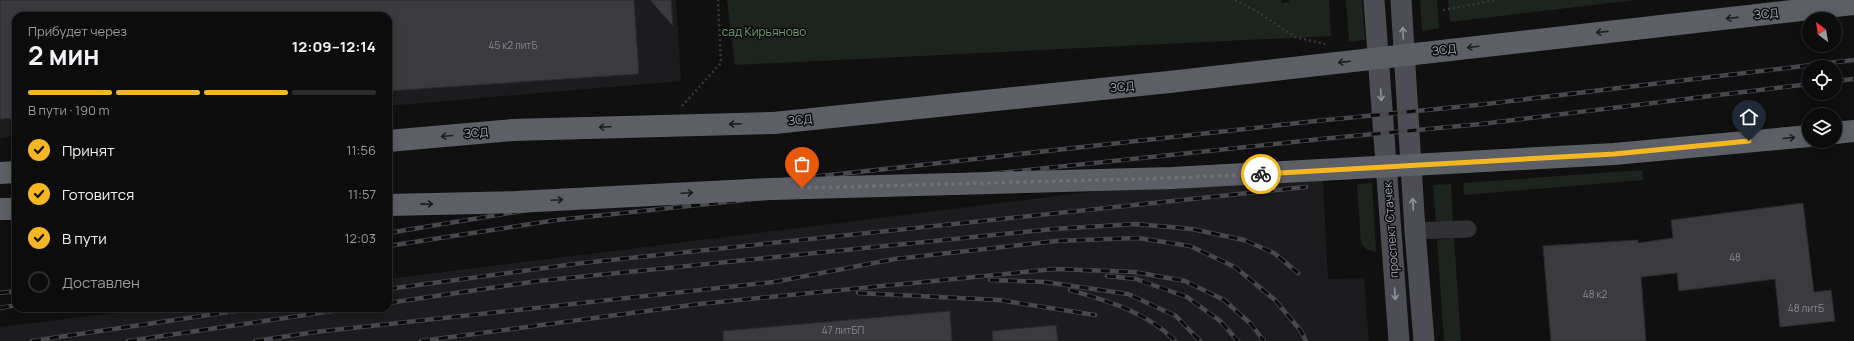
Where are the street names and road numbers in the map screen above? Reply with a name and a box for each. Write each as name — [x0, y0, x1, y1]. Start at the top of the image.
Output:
street label: ЗСД — [1753, 4, 1779, 23]
street label: ЗСД — [1431, 40, 1457, 59]
street label: ЗСД — [1109, 77, 1135, 96]
street label: ЗСД — [787, 110, 813, 129]
street label: ЗСД — [463, 123, 489, 142]
street label: проспект Стачек — [1379, 180, 1402, 279]

